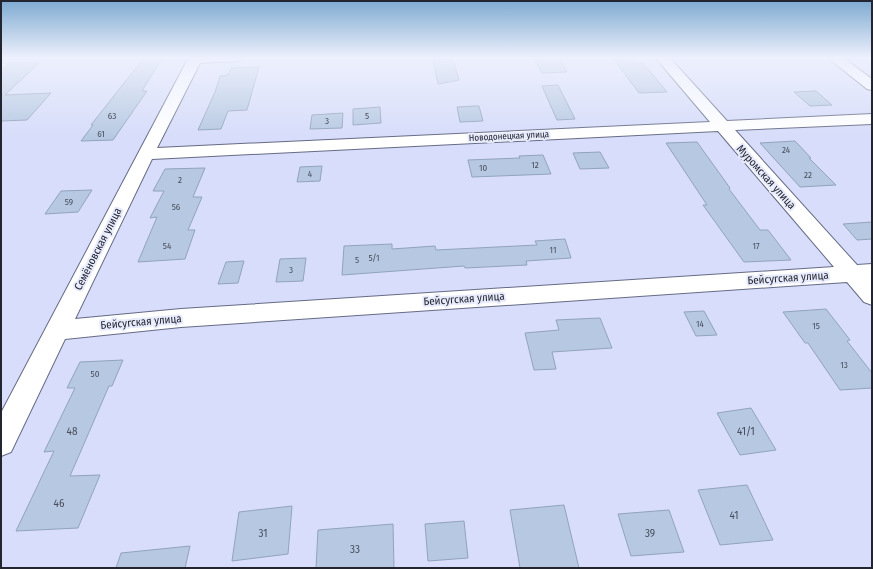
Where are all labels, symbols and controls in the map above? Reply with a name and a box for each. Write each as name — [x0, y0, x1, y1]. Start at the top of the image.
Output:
house number: 63 — [108, 111, 116, 121]
house number: 5 — [365, 111, 369, 121]
house number: 3 — [325, 116, 329, 126]
house number: 61 — [97, 129, 105, 139]
street label: Новодонецкая улица — [469, 129, 550, 143]
street label: Муромская улица — [734, 142, 798, 212]
house number: 24 — [782, 145, 791, 155]
house number: 12 — [531, 160, 539, 170]
house number: 10 — [479, 163, 487, 173]
house number: 4 — [308, 169, 313, 179]
house number: 22 — [804, 170, 812, 180]
house number: 2 — [178, 175, 182, 185]
house number: 59 — [65, 197, 73, 207]
house number: 56 — [172, 202, 181, 212]
street label: Семёновская улица — [72, 206, 124, 292]
house number: 54 — [163, 241, 172, 251]
house number: 17 — [752, 241, 760, 251]
house number: 11 — [550, 245, 556, 255]
house number: 5/1 — [368, 253, 380, 263]
house number: 5 — [355, 255, 359, 265]
house number: 3 — [289, 265, 293, 275]
street label: Бейсугская улица — [747, 269, 829, 287]
street label: Бейсугская улица — [423, 290, 505, 308]
street label: Бейсугская улица — [100, 312, 182, 332]
house number: 14 — [696, 319, 705, 329]
house number: 15 — [812, 321, 820, 331]
house number: 13 — [840, 360, 848, 370]
house number: 50 — [91, 369, 100, 379]
house number: 48 — [67, 425, 78, 438]
house number: 41/1 — [737, 425, 755, 438]
house number: 46 — [54, 497, 65, 510]
house number: 41 — [729, 509, 739, 522]
house number: 31 — [259, 527, 268, 540]
house number: 39 — [645, 527, 655, 540]
house number: 33 — [350, 543, 360, 556]

